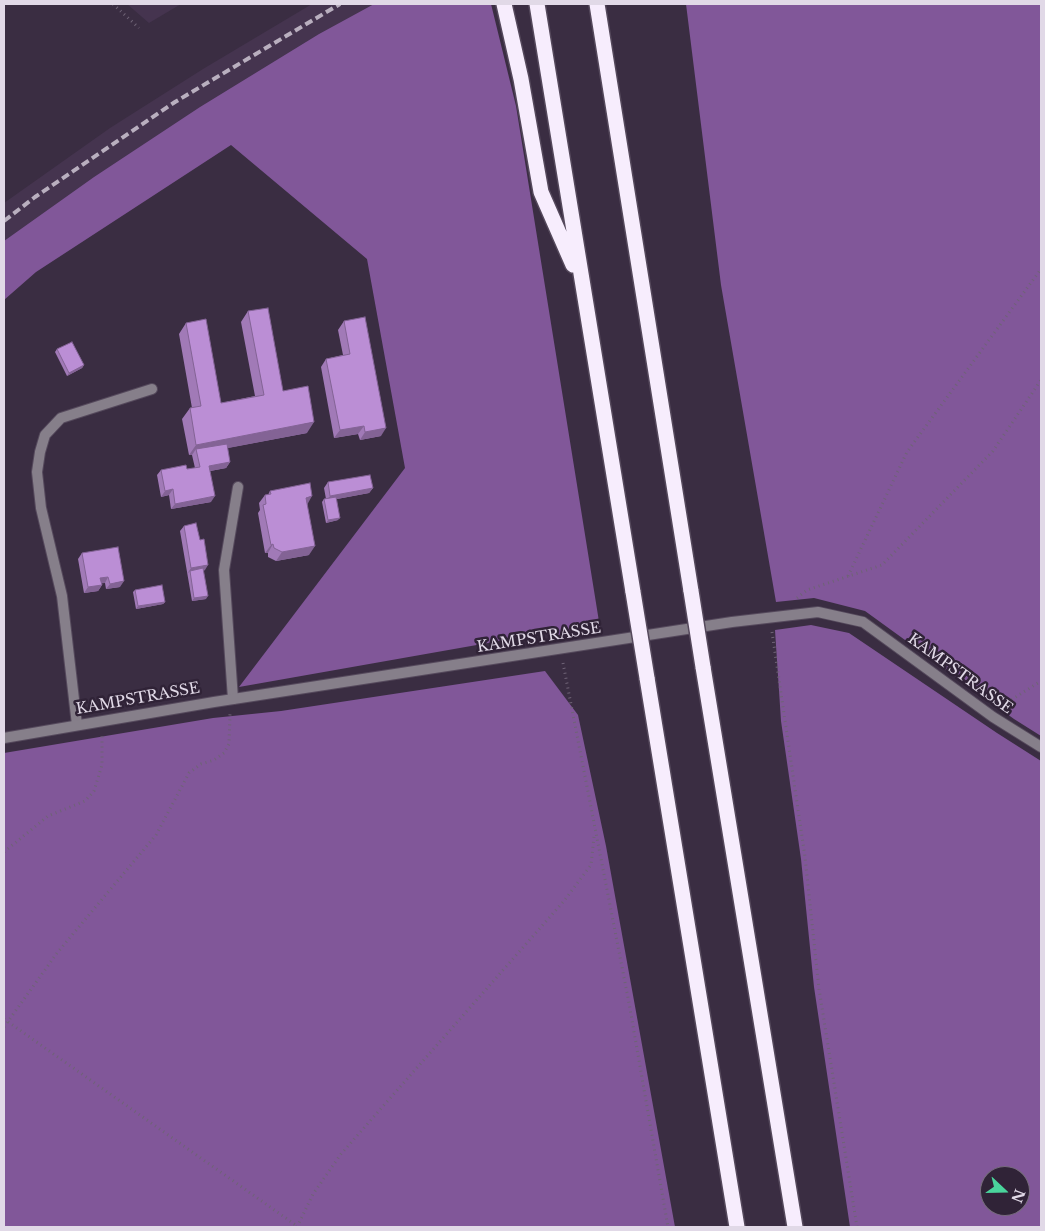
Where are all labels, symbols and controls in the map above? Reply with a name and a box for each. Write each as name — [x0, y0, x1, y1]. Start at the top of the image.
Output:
street label: KAMPSTRASSE — [476, 619, 602, 657]
street label: KAMPSTRASSE — [904, 630, 1016, 718]
street label: KAMPSTRASSE — [75, 679, 201, 719]
north arrow — [980, 1166, 1030, 1216]
text: N — [1007, 1187, 1029, 1205]

